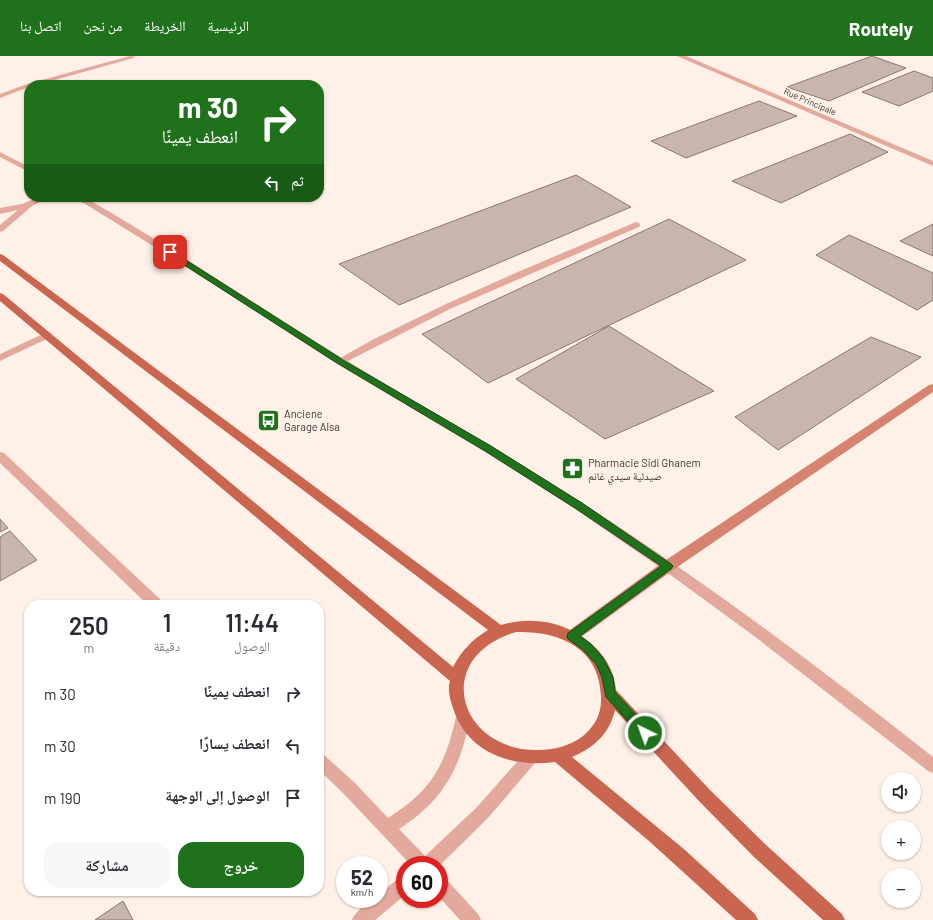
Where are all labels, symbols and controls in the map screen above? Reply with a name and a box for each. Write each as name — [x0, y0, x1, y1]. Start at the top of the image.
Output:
text: اتصل بنا — [20, 17, 62, 34]
text: من نحن — [84, 17, 122, 34]
text: الخريطة — [144, 17, 186, 34]
text: الرئيسية — [208, 17, 249, 34]
text: Routely — [849, 17, 913, 40]
street label: Rue Principale — [782, 86, 838, 118]
text: 30 m — [178, 90, 238, 124]
icon: right — [252, 96, 304, 148]
text: انعطف يمينًا — [162, 125, 238, 147]
text: ثم — [291, 171, 304, 189]
icon: left — [261, 172, 283, 194]
pin — [153, 235, 187, 269]
icon: arrive — [159, 241, 181, 263]
bus stop icon: Anciene Garage Alsa — [256, 407, 282, 433]
place label: Anciene Garage Alsa — [284, 407, 340, 433]
pharmacy icon: Pharmacie Sidi Ghanem صيدلية سيدي غانم — [559, 456, 585, 482]
place label: Pharmacie Sidi Ghanem صيدلية سيدي غانم — [588, 456, 701, 485]
text: 1 — [163, 608, 171, 637]
text: 11:44 — [225, 608, 279, 637]
text: 250 — [69, 611, 109, 640]
text: دقيقة — [154, 638, 180, 654]
text: الوصول — [234, 638, 270, 654]
text: m — [84, 640, 94, 656]
text: انعطف يمينًا — [203, 682, 270, 700]
icon: right — [282, 683, 304, 705]
text: 30 m — [44, 685, 76, 703]
position arrow — [624, 712, 666, 754]
text: انعطف يسارًا — [199, 734, 270, 752]
icon: left — [282, 735, 304, 757]
text: 30 m — [44, 737, 76, 755]
map controls — [881, 772, 921, 908]
button: sound — [881, 772, 921, 812]
text: الوصول إلى الوجهة — [165, 786, 270, 804]
icon: arrive — [282, 787, 304, 809]
text: 190 m — [44, 789, 81, 807]
button: + — [881, 820, 921, 860]
button: مشاركة — [44, 842, 170, 888]
button: خروج — [178, 842, 304, 888]
speed limit sign: 60 — [396, 856, 448, 908]
text: 52 — [351, 865, 373, 889]
button: − — [881, 868, 921, 908]
text: km/h — [351, 886, 373, 898]

